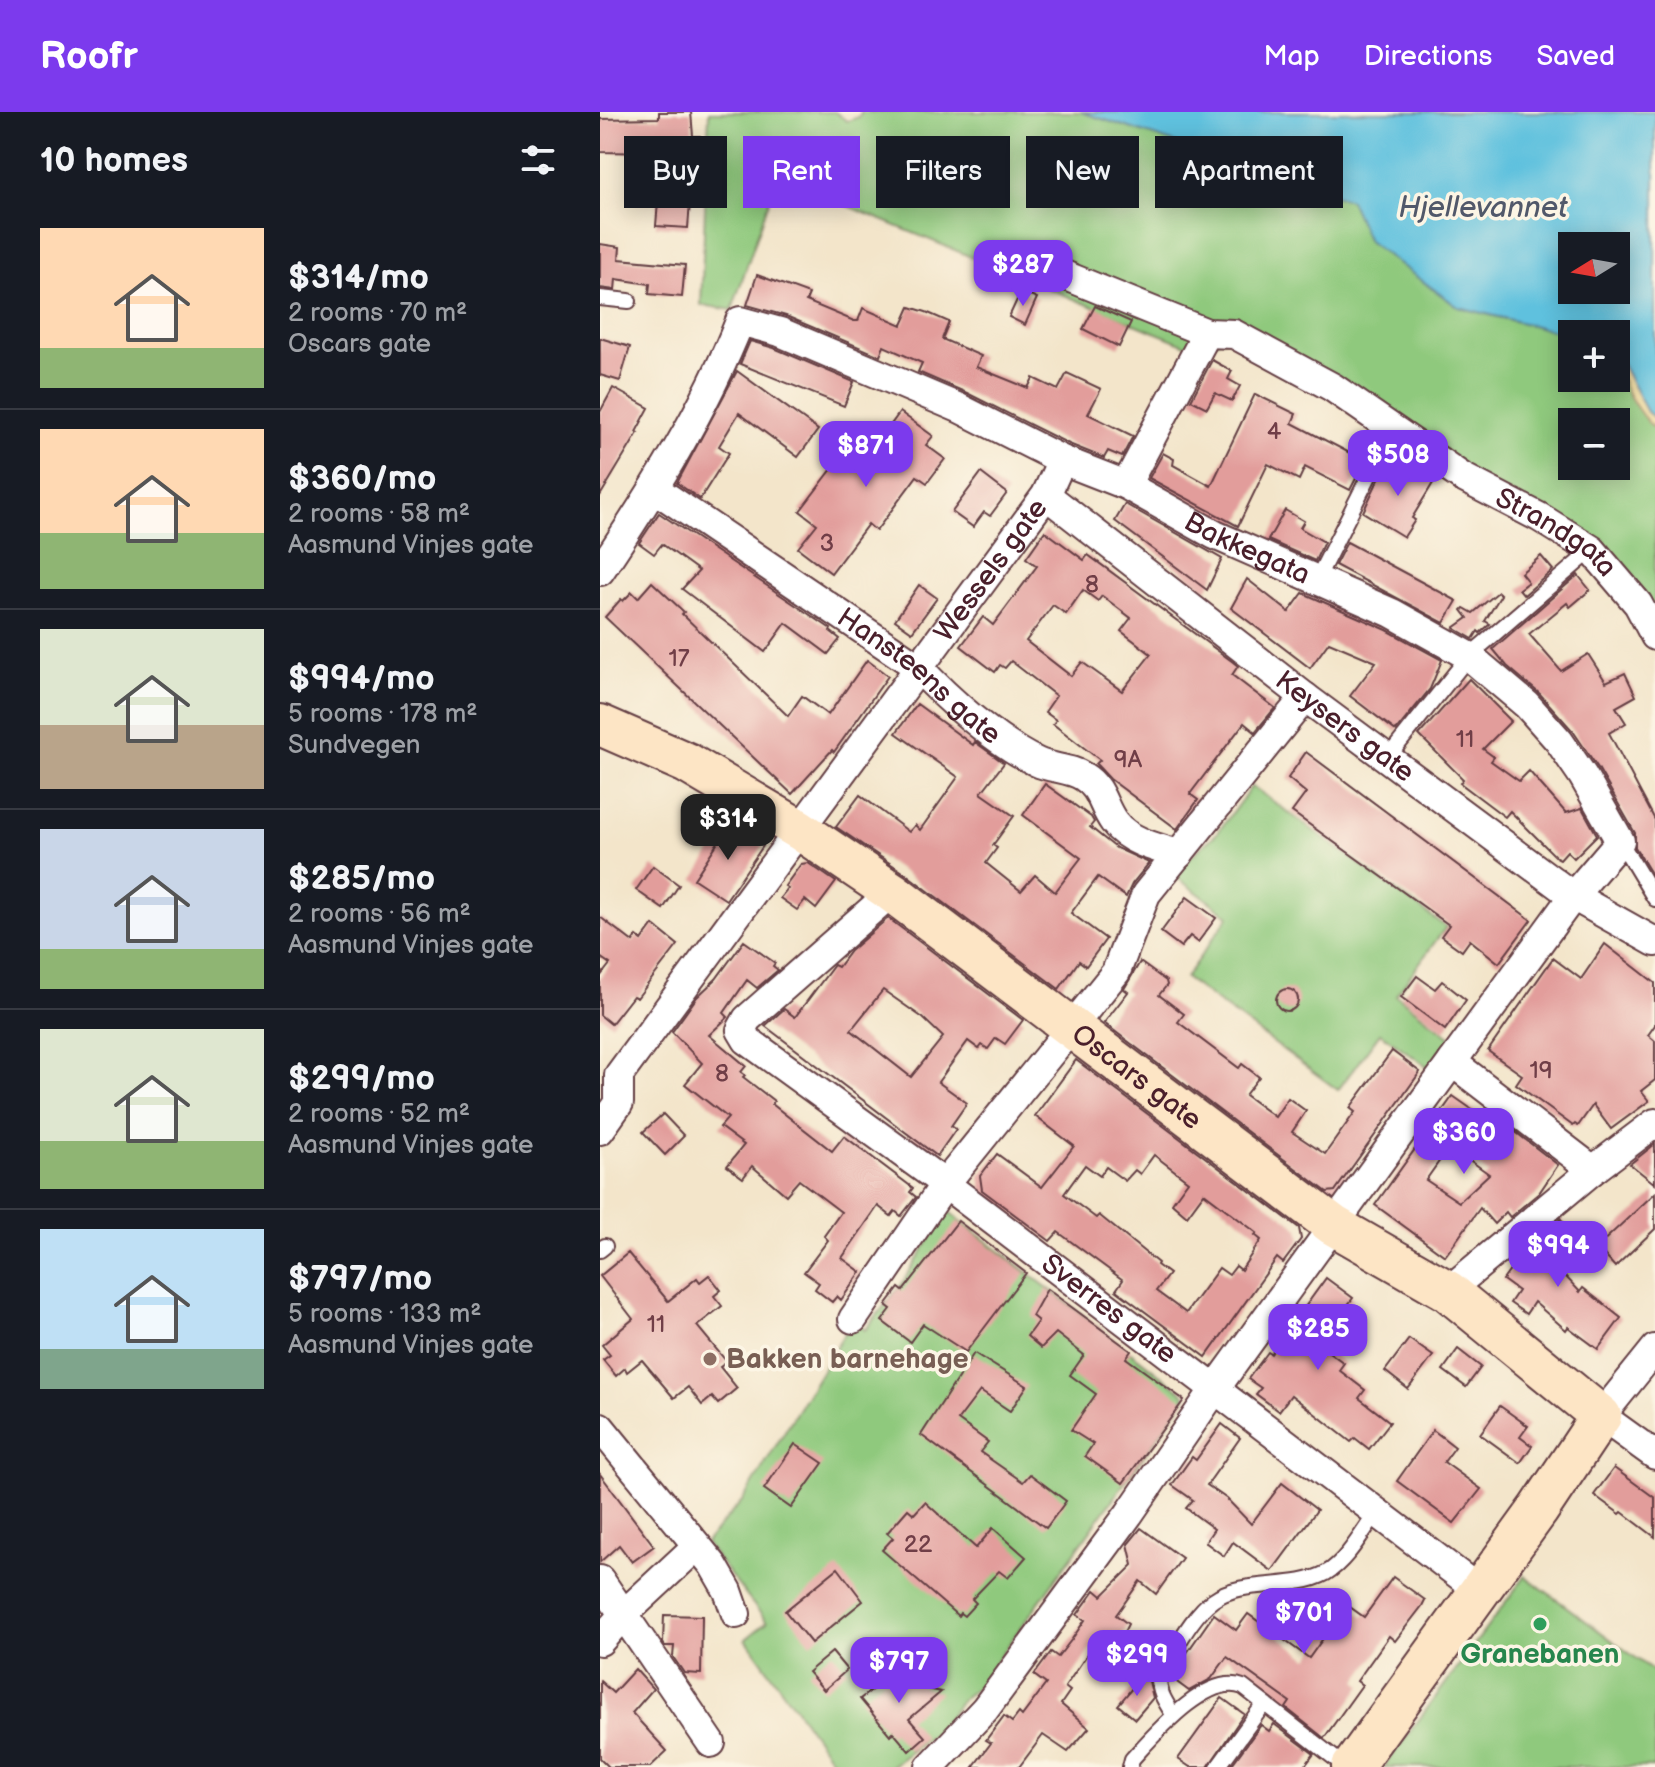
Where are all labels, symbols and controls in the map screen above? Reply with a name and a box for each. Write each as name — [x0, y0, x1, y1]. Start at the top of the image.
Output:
text: Roofr — [40, 34, 138, 79]
text: Map — [1263, 40, 1320, 73]
text: Directions — [1364, 40, 1492, 73]
text: Saved — [1536, 40, 1615, 73]
chip: Buy — [624, 136, 727, 208]
chip: Rent — [743, 136, 860, 208]
chip: Filters — [876, 136, 1010, 208]
chip: New — [1026, 136, 1139, 208]
chip: Apartment — [1155, 136, 1343, 208]
icon: filters — [516, 138, 560, 182]
text: 10 homes — [40, 140, 188, 181]
water label: Hjellevannet — [1399, 190, 1568, 226]
north arrow — [1558, 232, 1630, 304]
map controls — [1558, 232, 1630, 480]
pin: $287 — [976, 240, 1070, 308]
text: $287 — [992, 250, 1054, 281]
text: $314/mo — [288, 257, 429, 298]
icon: home — [104, 260, 200, 356]
text: 2 rooms · 70 m² — [288, 298, 467, 329]
button: + — [1558, 320, 1630, 392]
text: Oscars gate — [288, 329, 431, 360]
button: − — [1558, 408, 1630, 480]
house number: 4 — [1267, 417, 1282, 446]
pin: $871 — [819, 421, 913, 489]
pin: $508 — [1351, 430, 1445, 498]
text: $871 — [837, 431, 895, 462]
text: $508 — [1366, 440, 1430, 471]
text: $360/mo — [288, 458, 436, 499]
icon: home — [104, 461, 200, 557]
street label: Strandgata — [1490, 481, 1624, 583]
street label: Wessels gate — [927, 492, 1054, 648]
text: 2 rooms · 58 m² — [288, 499, 470, 530]
street label: Bakkegata — [1179, 505, 1315, 591]
house number: 3 — [820, 529, 834, 558]
text: Aasmund Vinjes gate — [288, 530, 533, 561]
house number: 8 — [1085, 570, 1099, 599]
street label: Hansteens gate — [831, 601, 1007, 751]
house number: 17 — [668, 644, 690, 673]
text: $994/mo — [288, 658, 435, 699]
icon: home — [104, 661, 200, 757]
street label: Keysers gate — [1269, 664, 1421, 789]
text: 5 rooms · 178 m² — [288, 699, 477, 730]
house number: 11 — [1456, 725, 1474, 754]
text: Sundvegen — [288, 730, 421, 761]
house number: 9A — [1114, 745, 1143, 774]
pin: $314 — [681, 794, 775, 862]
text: $314 — [699, 804, 757, 835]
text: $285/mo — [288, 858, 435, 899]
icon: home — [104, 861, 200, 957]
text: 2 rooms · 56 m² — [288, 899, 471, 930]
text: Aasmund Vinjes gate — [288, 930, 533, 961]
street label: Oscars gate — [1065, 1017, 1208, 1136]
house number: 19 — [1529, 1056, 1553, 1085]
text: $299/mo — [288, 1058, 435, 1099]
house number: 8 — [715, 1059, 729, 1088]
icon: home — [104, 1061, 200, 1157]
text: 2 rooms · 52 m² — [288, 1099, 470, 1130]
pin: $360 — [1417, 1108, 1511, 1176]
text: $360 — [1432, 1118, 1496, 1149]
text: Aasmund Vinjes gate — [288, 1130, 533, 1161]
pin: $994 — [1511, 1221, 1605, 1289]
text: $994 — [1527, 1231, 1589, 1262]
street label: Sverres gate — [1035, 1247, 1183, 1371]
text: $797/mo — [288, 1258, 432, 1299]
icon: home — [104, 1261, 200, 1357]
text: 5 rooms · 133 m² — [288, 1299, 481, 1330]
pin: $285 — [1271, 1304, 1365, 1372]
house number: 11 — [647, 1310, 665, 1339]
text: $285 — [1286, 1314, 1350, 1345]
text: Aasmund Vinjes gate — [288, 1330, 533, 1361]
place label: Bakken barnehage — [726, 1343, 969, 1376]
marker: Bakken barnehage — [701, 1350, 719, 1368]
house number: 22 — [904, 1530, 932, 1559]
pin: $701 — [1257, 1588, 1351, 1656]
text: $701 — [1275, 1598, 1333, 1629]
marker: Granebanen — [1531, 1615, 1549, 1633]
pin: $299 — [1090, 1630, 1184, 1698]
pin: $797 — [852, 1637, 946, 1705]
place label: Granebanen — [1461, 1638, 1619, 1671]
text: $299 — [1105, 1640, 1169, 1671]
text: $797 — [868, 1647, 930, 1678]

